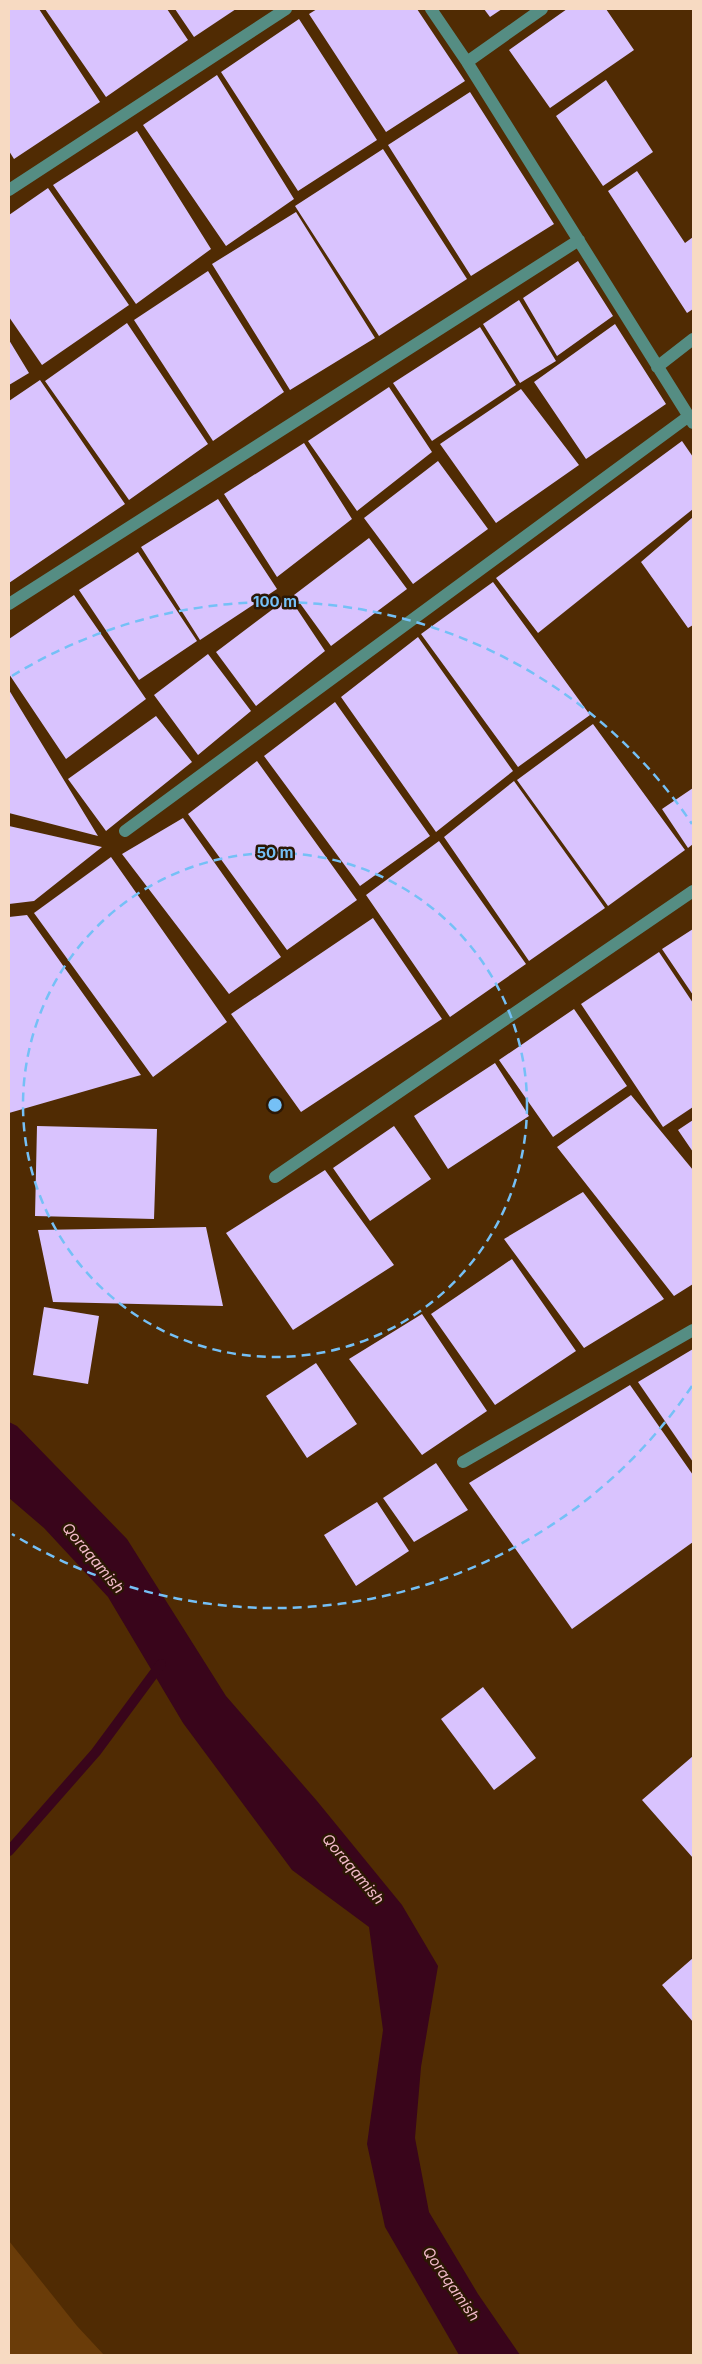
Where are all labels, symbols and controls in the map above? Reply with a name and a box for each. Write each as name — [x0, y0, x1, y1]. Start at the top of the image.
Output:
text: 100 m — [253, 592, 297, 611]
text: 50 m — [257, 843, 293, 862]
centre of rings — [266, 1096, 284, 1114]
water label: Qoraqamish — [58, 1518, 129, 1597]
water label: Qoraqamish — [318, 1829, 389, 1908]
water label: Qoraqamish — [419, 2243, 484, 2325]

